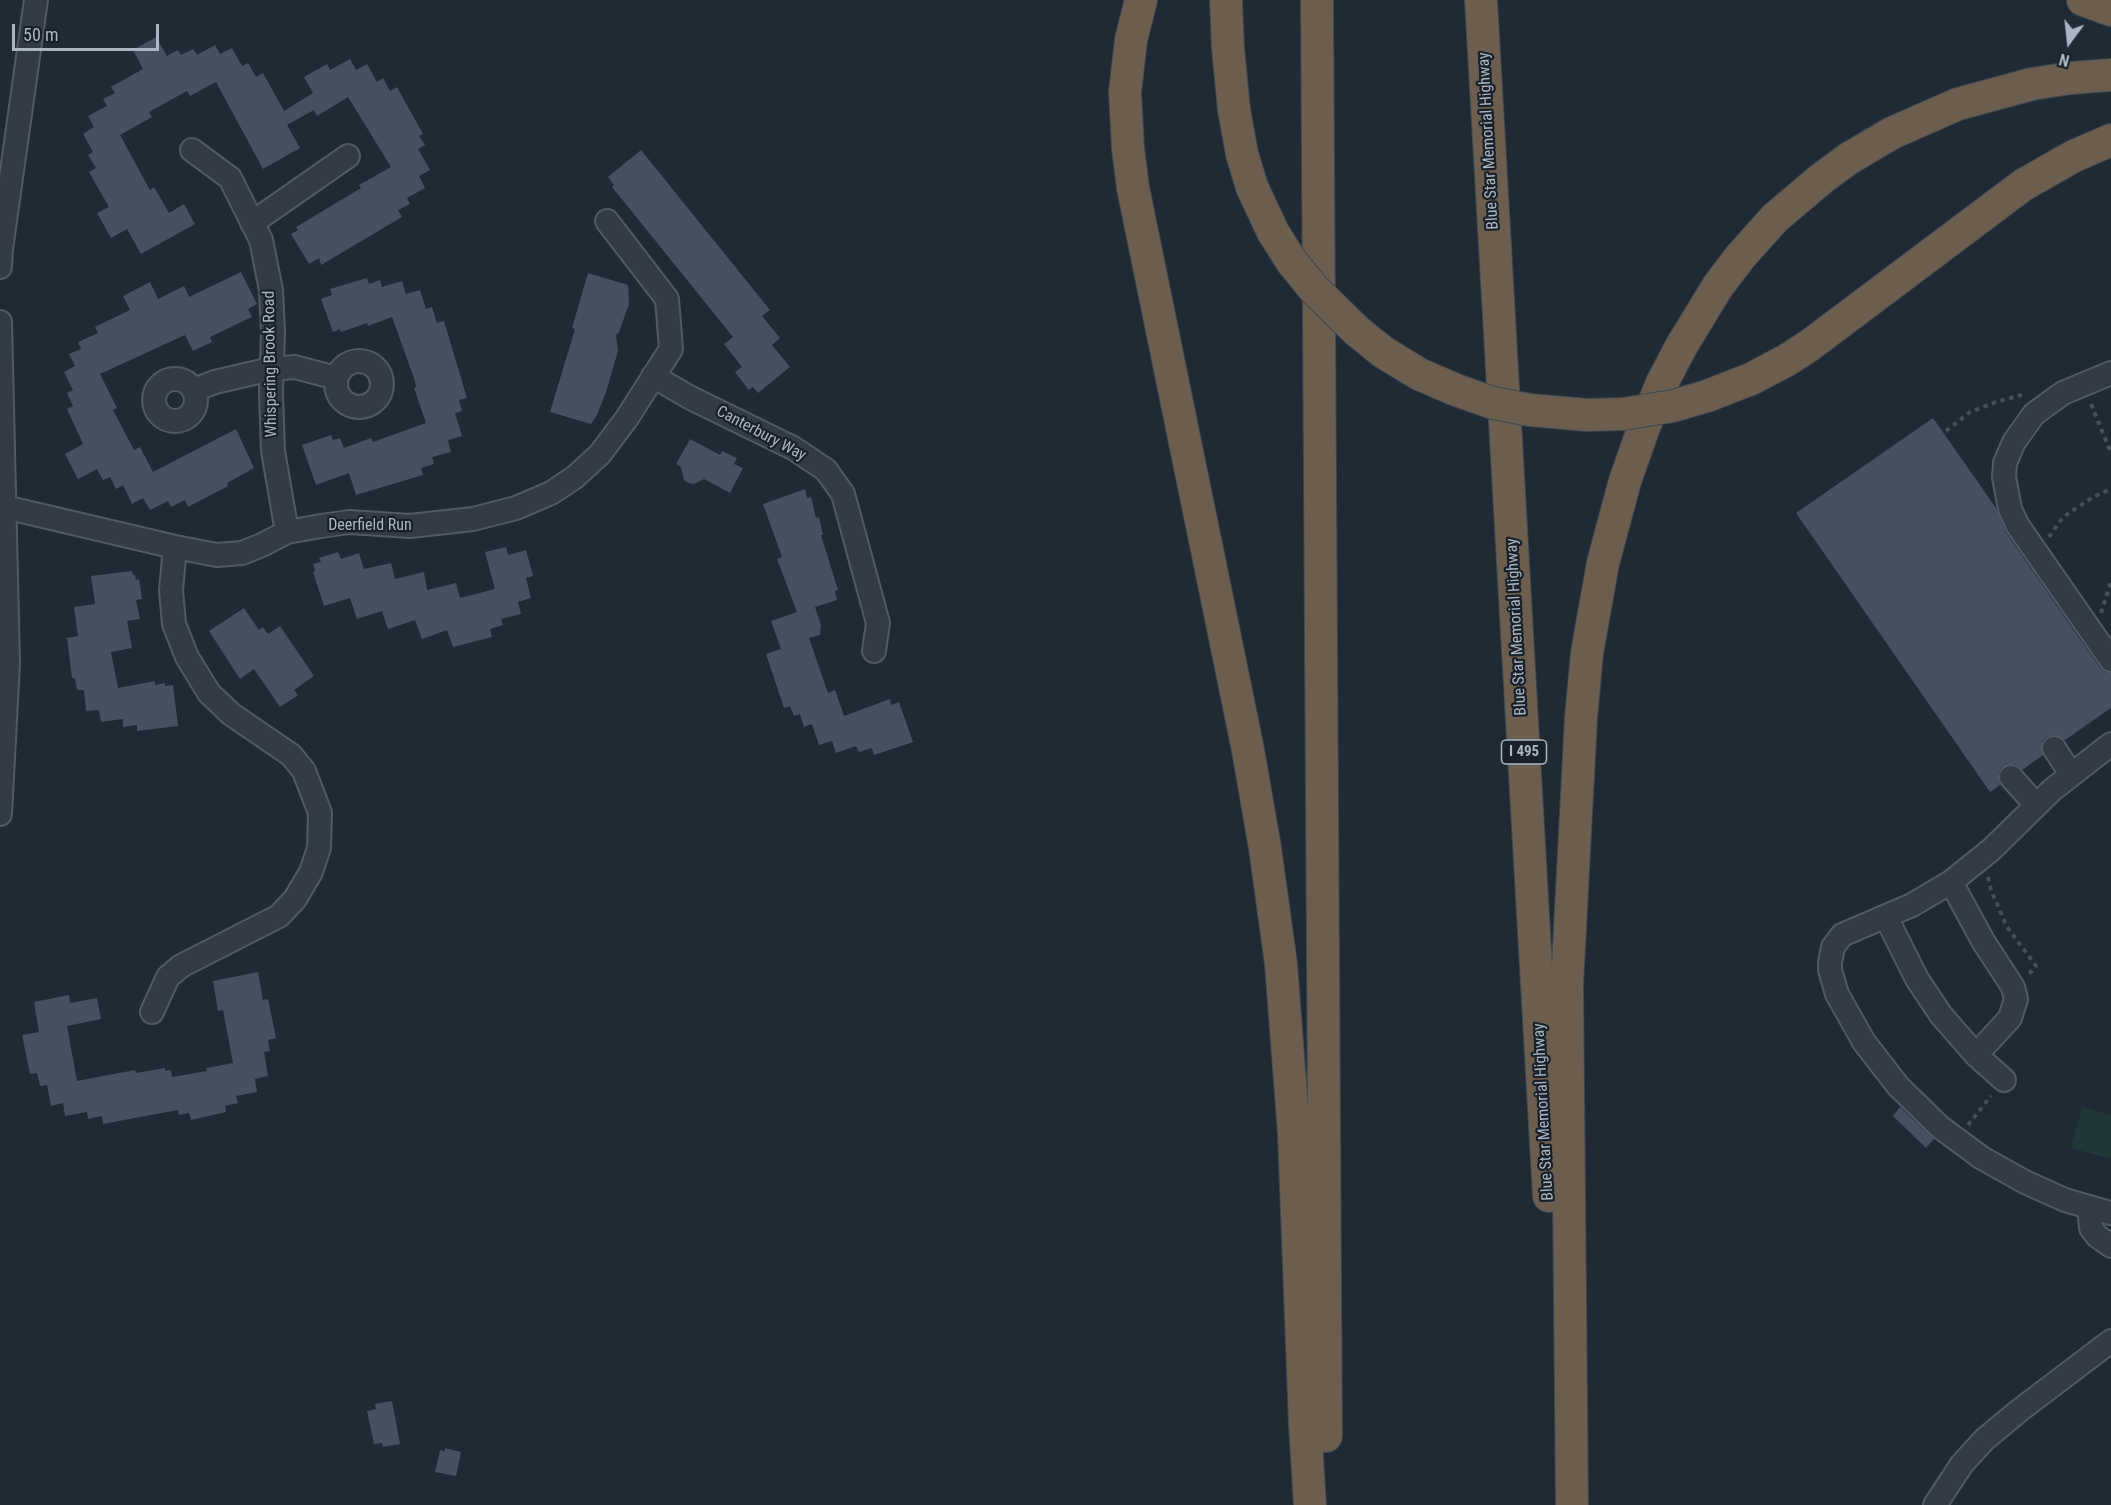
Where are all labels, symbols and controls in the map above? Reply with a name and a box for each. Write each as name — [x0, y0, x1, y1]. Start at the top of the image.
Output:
scale bar — [15, 12, 162, 50]
north arrow — [2039, 12, 2099, 72]
text: 50 m — [23, 24, 58, 45]
text: N — [2057, 49, 2071, 70]
street label: Blue Star Memorial Highway — [1475, 52, 1503, 230]
street label: Whispering Brook Road — [260, 291, 282, 437]
street label: Canterbury Way — [713, 402, 809, 466]
street label: Deerfield Run — [328, 516, 412, 536]
street label: Blue Star Memorial Highway — [1503, 538, 1531, 716]
road number: I 495 — [1502, 740, 1546, 764]
street label: Blue Star Memorial Highway — [1530, 1023, 1558, 1201]

